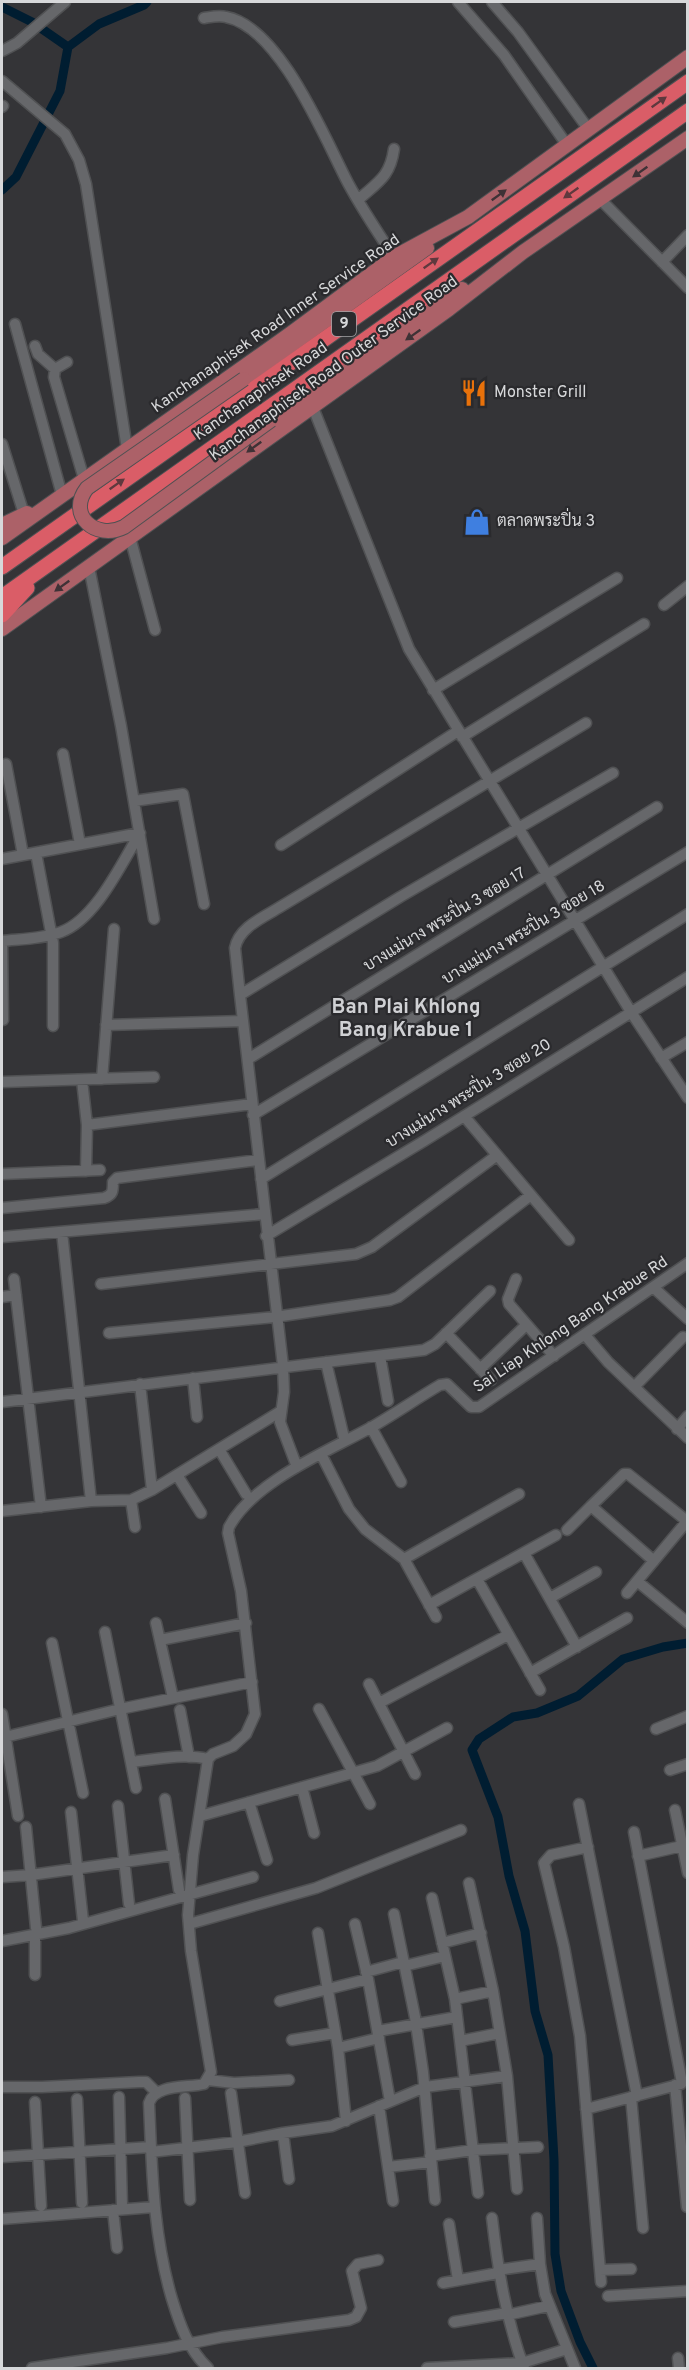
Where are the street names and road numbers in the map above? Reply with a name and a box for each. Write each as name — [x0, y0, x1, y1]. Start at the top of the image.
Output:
street label: Kanchanaphisek Road Inner Service Road — [148, 230, 404, 418]
street label: Kanchanaphisek Road Outer Service Road — [206, 272, 462, 466]
road number: 9 — [332, 312, 356, 336]
street label: Kanchanaphisek Road — [190, 339, 332, 445]
street label: บางแม่นาง พระปิ่น 3 ซอย 17 — [358, 859, 530, 976]
street label: บางแม่นาง พระปิ่น 3 ซอย 18 — [436, 872, 609, 990]
street label: บางแม่นาง พระปิ่น 3 ซอย 20 — [380, 1030, 555, 1153]
street label: Sai Liap Khlong Bang Krabue Rd — [470, 1252, 672, 1398]

